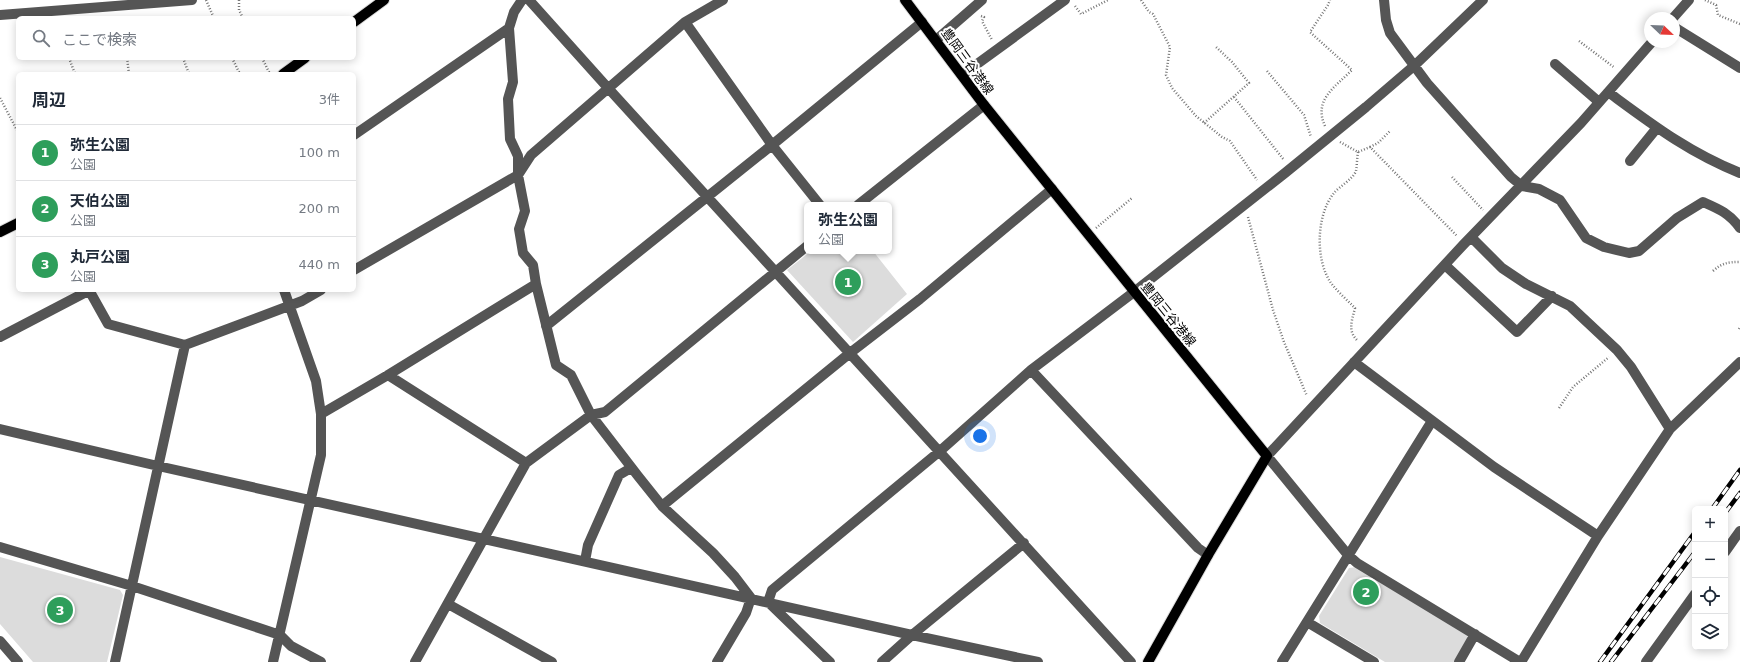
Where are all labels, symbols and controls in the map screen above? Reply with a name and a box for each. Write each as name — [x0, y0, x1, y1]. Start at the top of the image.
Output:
north arrow — [1644, 12, 1680, 48]
search box — [16, 16, 356, 60]
street label: 豊岡三谷港線 — [939, 25, 997, 97]
icon: search — [30, 27, 52, 49]
text: ここで検索 — [62, 31, 137, 49]
text: 周辺 — [32, 90, 66, 110]
text: 3件 — [319, 92, 340, 107]
text: 弥生公園 — [70, 136, 130, 154]
text: 1 — [40, 145, 50, 160]
text: 100 m — [298, 145, 340, 160]
text: 公園 — [70, 157, 96, 172]
text: 天伯公園 — [70, 192, 130, 210]
text: 2 — [40, 201, 50, 216]
text: 200 m — [298, 201, 340, 216]
popup — [804, 202, 892, 254]
text: 弥生公園 — [818, 211, 878, 229]
text: 公園 — [70, 213, 96, 228]
text: 公園 — [818, 232, 844, 247]
text: 丸戸公園 — [70, 248, 130, 266]
text: 3 — [40, 257, 50, 272]
text: 440 m — [298, 257, 340, 272]
pin: 1 — [835, 267, 861, 297]
text: 公園 — [70, 269, 96, 284]
street label: 豊岡三谷港線 — [1138, 279, 1199, 349]
your location — [970, 426, 990, 446]
map controls — [1692, 506, 1728, 650]
button: + — [1692, 506, 1728, 542]
button: − — [1692, 542, 1728, 578]
pin: 2 — [1353, 577, 1379, 607]
button: locate — [1692, 578, 1728, 614]
pin: 3 — [47, 595, 73, 625]
button: layers — [1692, 614, 1728, 650]

